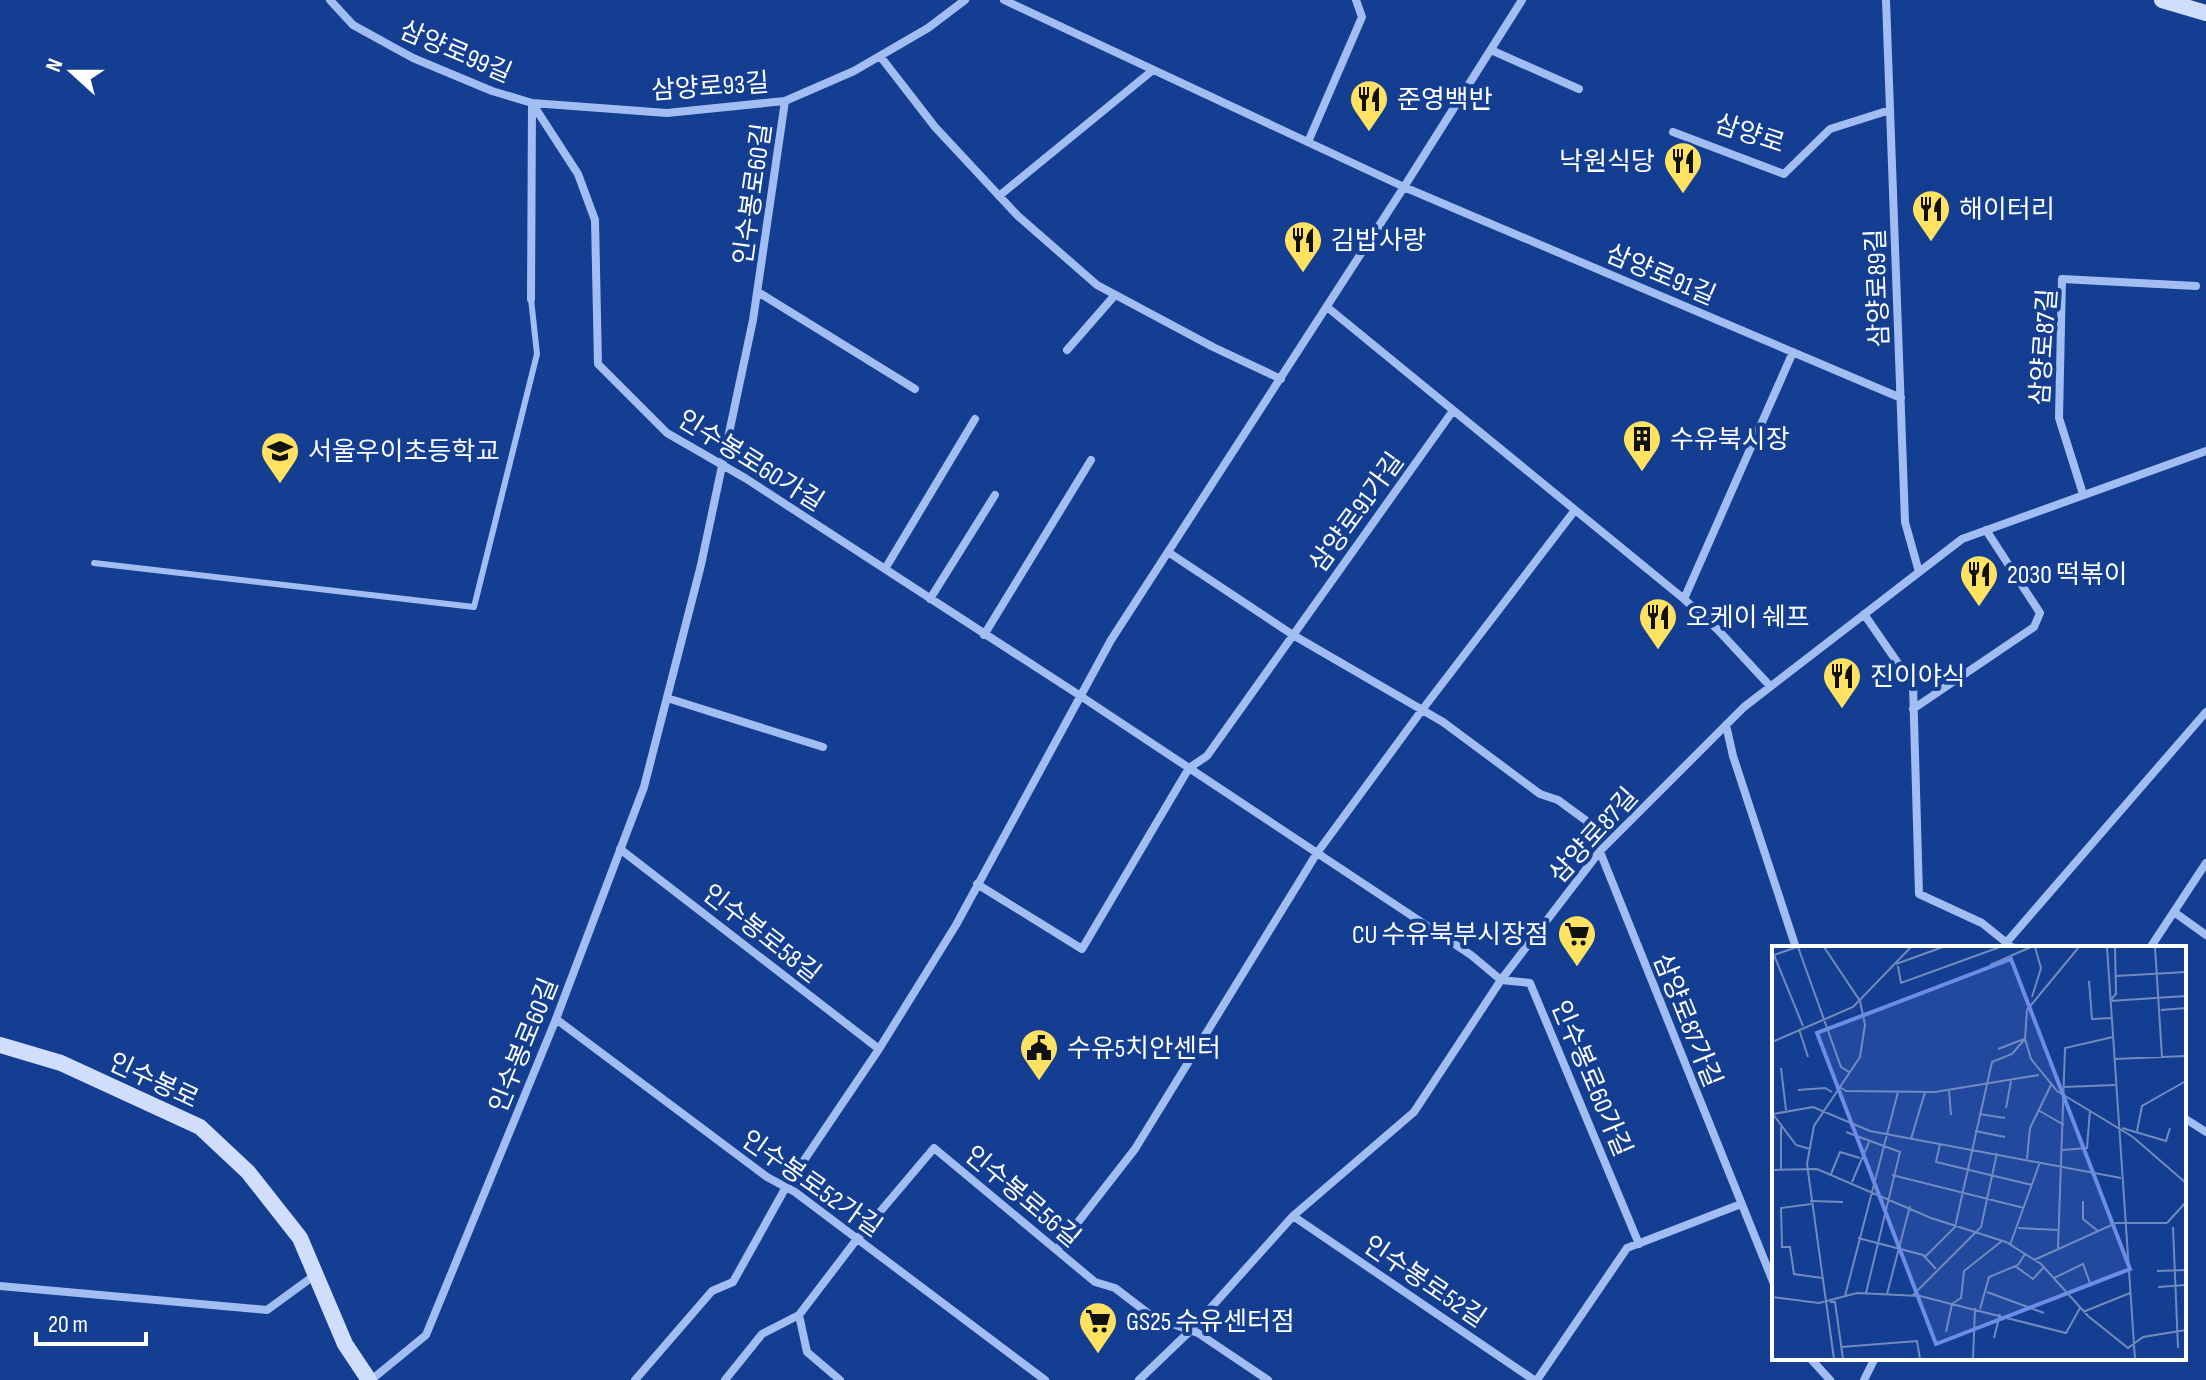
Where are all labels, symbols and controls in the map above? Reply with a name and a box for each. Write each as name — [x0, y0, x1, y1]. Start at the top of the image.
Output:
street label: 삼양로99길 — [395, 15, 516, 90]
north arrow — [32, 32, 112, 112]
text: N — [40, 55, 69, 76]
street label: 삼양로93길 — [650, 68, 770, 107]
restaurant icon: 준영백반 — [1348, 78, 1390, 133]
place label: 준영백반 — [1397, 85, 1493, 116]
street label: 삼양로 — [1711, 109, 1788, 160]
street label: 인수봉로60길 — [728, 121, 779, 267]
restaurant icon: 낙원식당 — [1662, 140, 1704, 195]
place label: 낙원식당 — [1559, 147, 1655, 178]
restaurant icon: 해이터리 — [1910, 188, 1952, 243]
place label: 해이터리 — [1959, 195, 2055, 226]
restaurant icon: 김밥사랑 — [1282, 219, 1324, 274]
place label: 김밥사랑 — [1331, 226, 1427, 257]
street label: 삼양로89길 — [1861, 228, 1896, 348]
street label: 삼양로91길 — [1601, 238, 1720, 312]
street label: 삼양로87길 — [2025, 287, 2064, 407]
street label: 인수봉로60가길 — [671, 404, 829, 519]
building icon: 수유북시장 — [1621, 418, 1663, 473]
place label: 수유북시장 — [1670, 425, 1790, 456]
school or university icon: 서울우이초등학교 — [259, 430, 301, 485]
place label: 서울우이초등학교 — [308, 437, 499, 468]
street label: 삼양로91가길 — [1303, 447, 1411, 579]
restaurant icon: 2030 떡볶이 — [1958, 553, 2000, 608]
place label: 2030 떡볶이 — [2007, 560, 2128, 591]
restaurant icon: 오케이 쉐프 — [1637, 596, 1679, 651]
place label: 오케이 쉐프 — [1686, 603, 1810, 634]
restaurant icon: 진이야식 — [1821, 655, 1863, 710]
place label: 진이야식 — [1870, 662, 1966, 693]
street label: 삼양로87길 — [1543, 782, 1645, 890]
street label: 인수봉로58길 — [696, 878, 826, 990]
supermarket icon: CU 수유북부시장점 — [1556, 913, 1598, 968]
place label: CU 수유북부시장점 — [1352, 920, 1549, 951]
inset map — [1772, 946, 2186, 1360]
street label: 삼양로87가길 — [1646, 949, 1727, 1092]
street label: 인수봉로60길 — [483, 974, 565, 1117]
street label: 인수봉로60가길 — [1544, 996, 1637, 1161]
public building icon: 수유5치안센터 — [1018, 1027, 1060, 1082]
place label: 수유5치안센터 — [1067, 1034, 1221, 1065]
street label: 인수봉로 — [103, 1047, 203, 1116]
street label: 인수봉로52가길 — [735, 1124, 887, 1244]
street label: 인수봉로56길 — [958, 1140, 1086, 1254]
street label: 인수봉로52길 — [1357, 1230, 1491, 1334]
scale bar — [36, 1296, 146, 1346]
supermarket icon: GS25 수유센터점 — [1077, 1300, 1119, 1355]
place label: GS25 수유센터점 — [1126, 1307, 1295, 1338]
text: 20 m — [48, 1310, 88, 1339]

